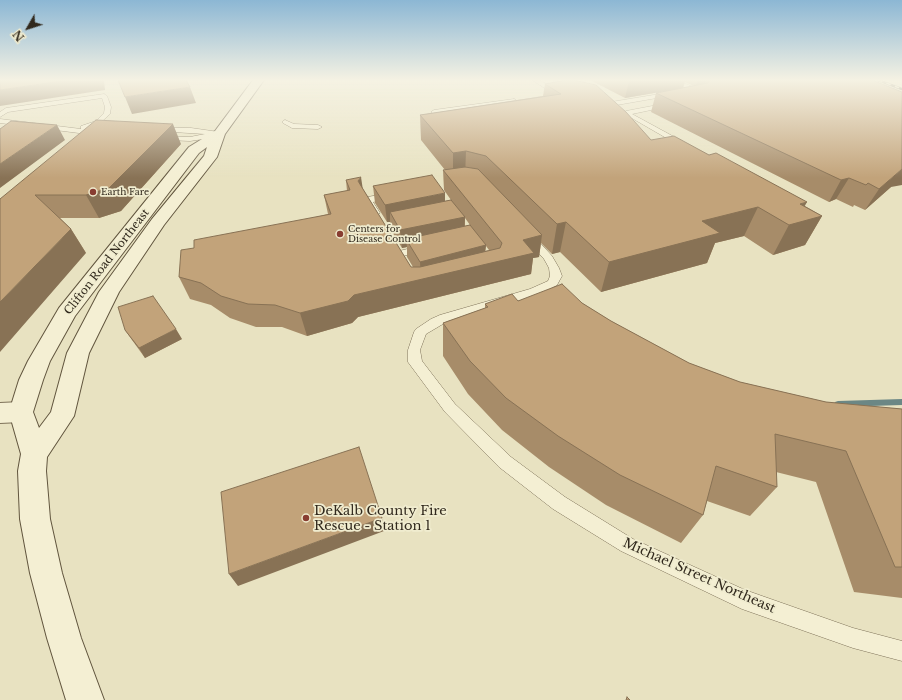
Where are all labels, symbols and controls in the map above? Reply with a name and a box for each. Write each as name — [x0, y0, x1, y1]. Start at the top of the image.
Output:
north arrow — [8, 8, 48, 48]
text: N — [10, 27, 27, 44]
marker: Earth Fare — [88, 187, 98, 197]
place label: Earth Fare — [101, 187, 149, 197]
street label: Clifton Road Northeast — [62, 207, 152, 317]
place label: Centers for Disease Control — [348, 224, 421, 245]
marker: Centers for Disease Control — [335, 229, 345, 239]
place label: DeKalb County Fire Rescue - Station 1 — [314, 503, 447, 534]
marker: DeKalb County Fire Rescue - Station 1 — [301, 513, 311, 523]
street label: Michael Street Northeast — [620, 535, 778, 617]

